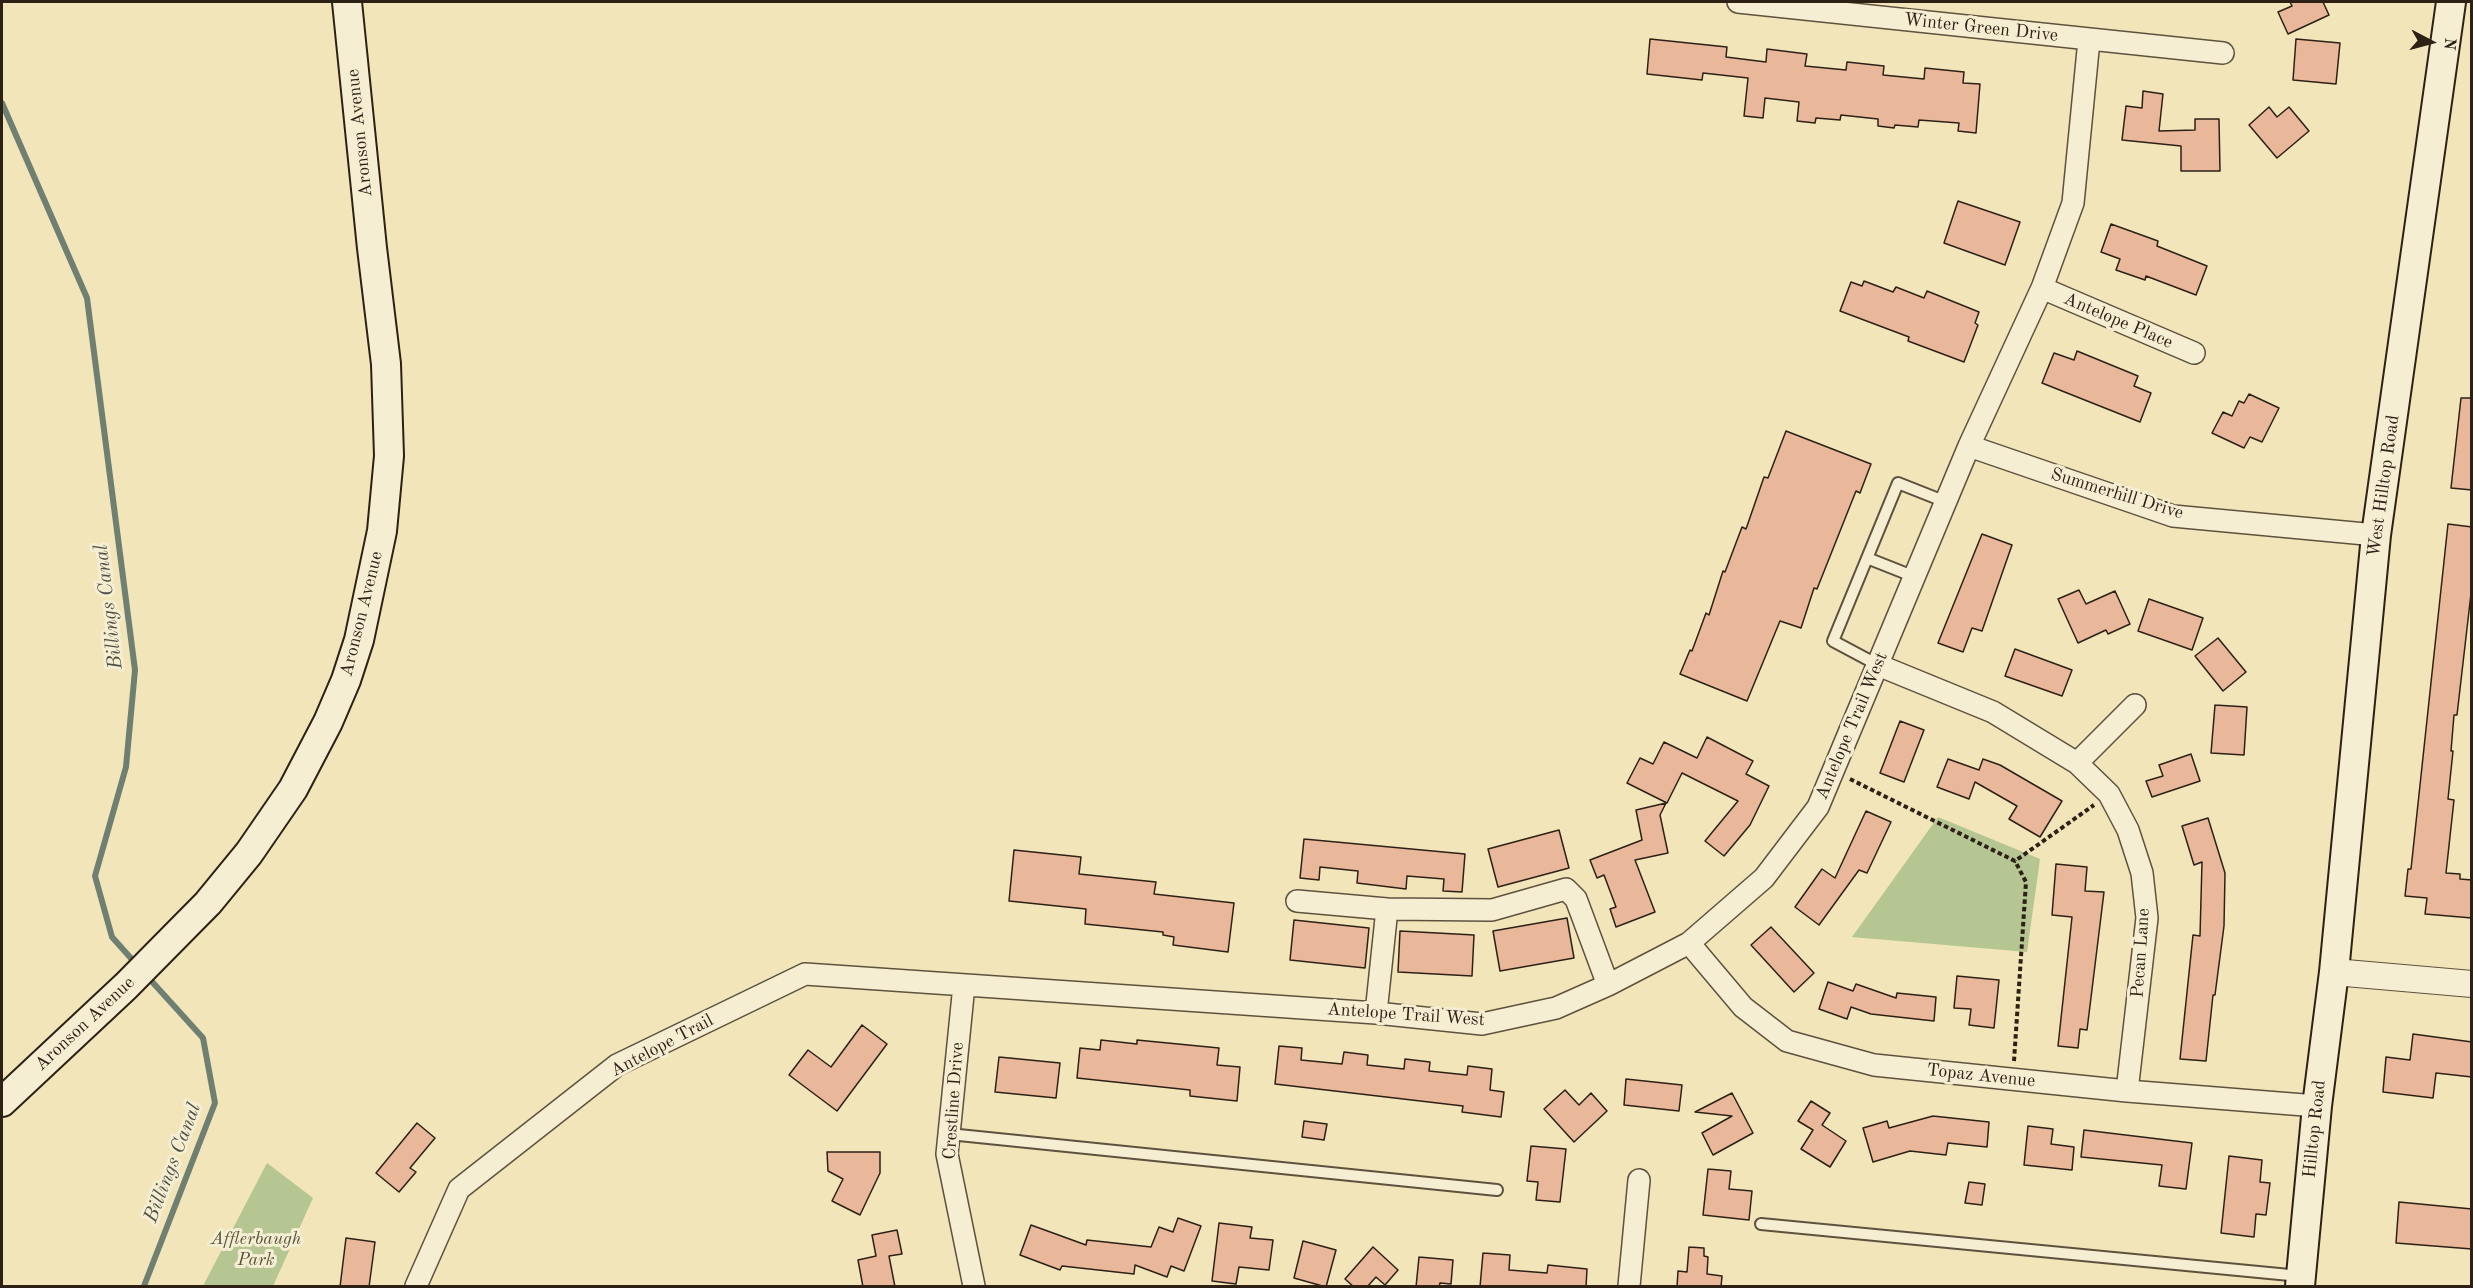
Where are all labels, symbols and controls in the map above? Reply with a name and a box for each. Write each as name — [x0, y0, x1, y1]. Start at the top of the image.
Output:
street label: Winter Green Drive — [1903, 9, 2059, 47]
north arrow — [2401, 12, 2461, 72]
text: N — [2440, 37, 2457, 51]
street label: Aronson Avenue — [343, 68, 377, 198]
street label: Antelope Place — [2060, 288, 2176, 354]
street label: West Hilltop Road — [2363, 414, 2405, 558]
street label: Summerhill Drive — [2048, 464, 2186, 524]
water label: Billings Canal — [89, 543, 129, 671]
street label: Aronson Avenue — [336, 549, 388, 679]
street label: Antelope Trail West — [1811, 649, 1893, 803]
street label: Pecan Lane — [2127, 907, 2155, 999]
street label: Aronson Avenue — [31, 972, 139, 1076]
street label: Antelope Trail West — [1326, 999, 1486, 1031]
street label: Antelope Trail — [607, 1010, 717, 1082]
street label: Crestline Drive — [939, 1041, 969, 1161]
street label: Topaz Avenue — [1926, 1060, 2036, 1092]
street label: Hilltop Road — [2299, 1079, 2331, 1179]
water label: Billings Canal — [139, 1100, 207, 1226]
park label: Afflerbaugh Park — [211, 1228, 301, 1270]

